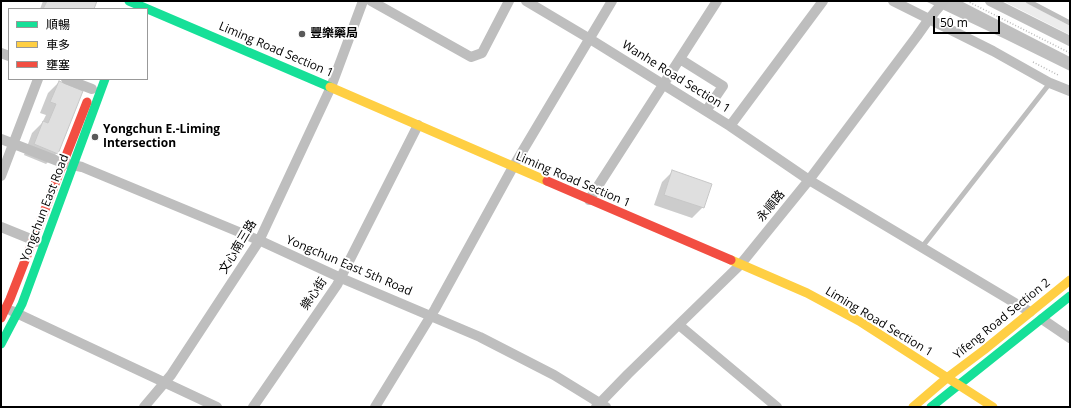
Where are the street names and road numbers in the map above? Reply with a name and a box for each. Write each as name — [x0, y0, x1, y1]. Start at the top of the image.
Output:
street label: Liming Road Section 1 — [217, 19, 335, 81]
street label: Wanhe Road Section 1 — [619, 38, 733, 116]
street label: Liming Road Section 1 — [514, 149, 632, 211]
street label: Yongchun East Road — [18, 152, 72, 264]
street label: 永順路 — [754, 187, 788, 225]
street label: 文心南三路 — [216, 218, 260, 276]
street label: Yongchun East 5th Road — [284, 233, 414, 299]
street label: 樂心街 — [298, 275, 330, 313]
street label: Yifeng Road Section 2 — [951, 276, 1053, 362]
street label: Liming Road Section 1 — [823, 284, 935, 360]

